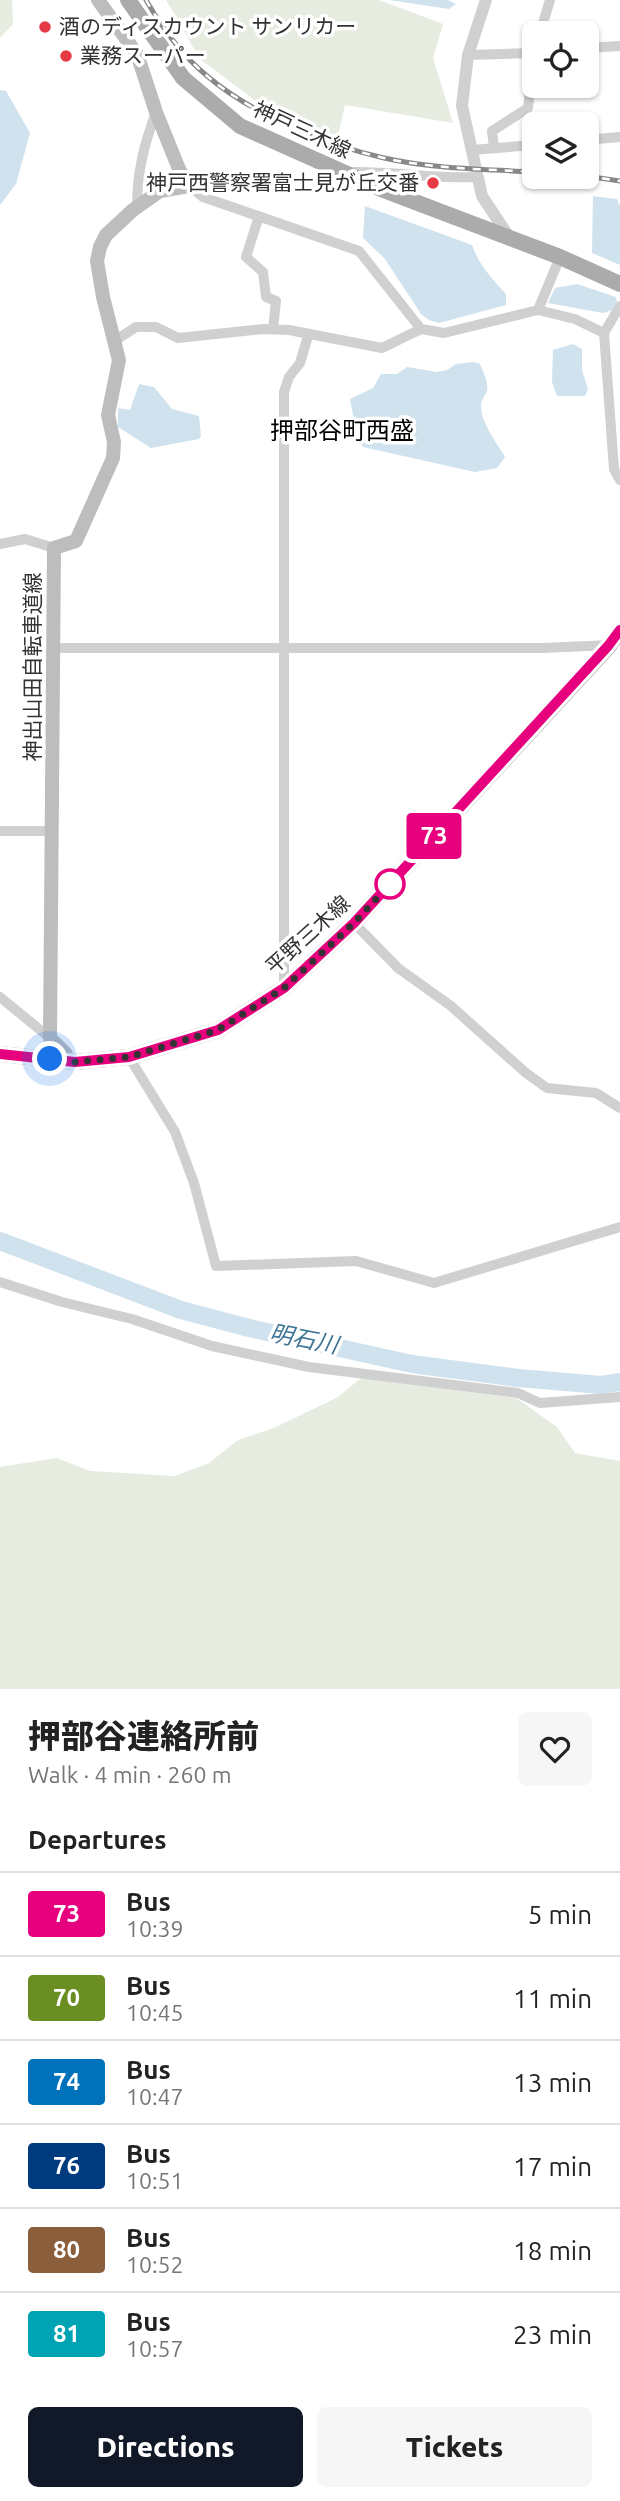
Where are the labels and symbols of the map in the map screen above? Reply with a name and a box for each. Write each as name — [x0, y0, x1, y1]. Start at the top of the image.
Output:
place label: 酒のディスカウント サンリカー — [59, 14, 356, 38]
marker: 酒のディスカウント サンリカー — [37, 19, 53, 35]
place label: 業務スーパー — [80, 43, 206, 67]
marker: 業務スーパー — [58, 48, 74, 64]
street label: 神戸三木線 — [250, 96, 355, 162]
place label: 神戸西警察署富士見が丘交番 — [146, 170, 419, 194]
marker: 神戸西警察署富士見が丘交番 — [425, 175, 441, 191]
district label: 押部谷町西盛 — [270, 417, 414, 444]
street label: 神出山田自転車道線 — [20, 573, 44, 762]
line badge: 73 — [402, 813, 466, 859]
unlabelled marker — [375, 869, 405, 899]
street label: 平野三木線 — [260, 890, 354, 978]
your location — [32, 1041, 67, 1076]
water label: 明石川 — [268, 1320, 343, 1358]

